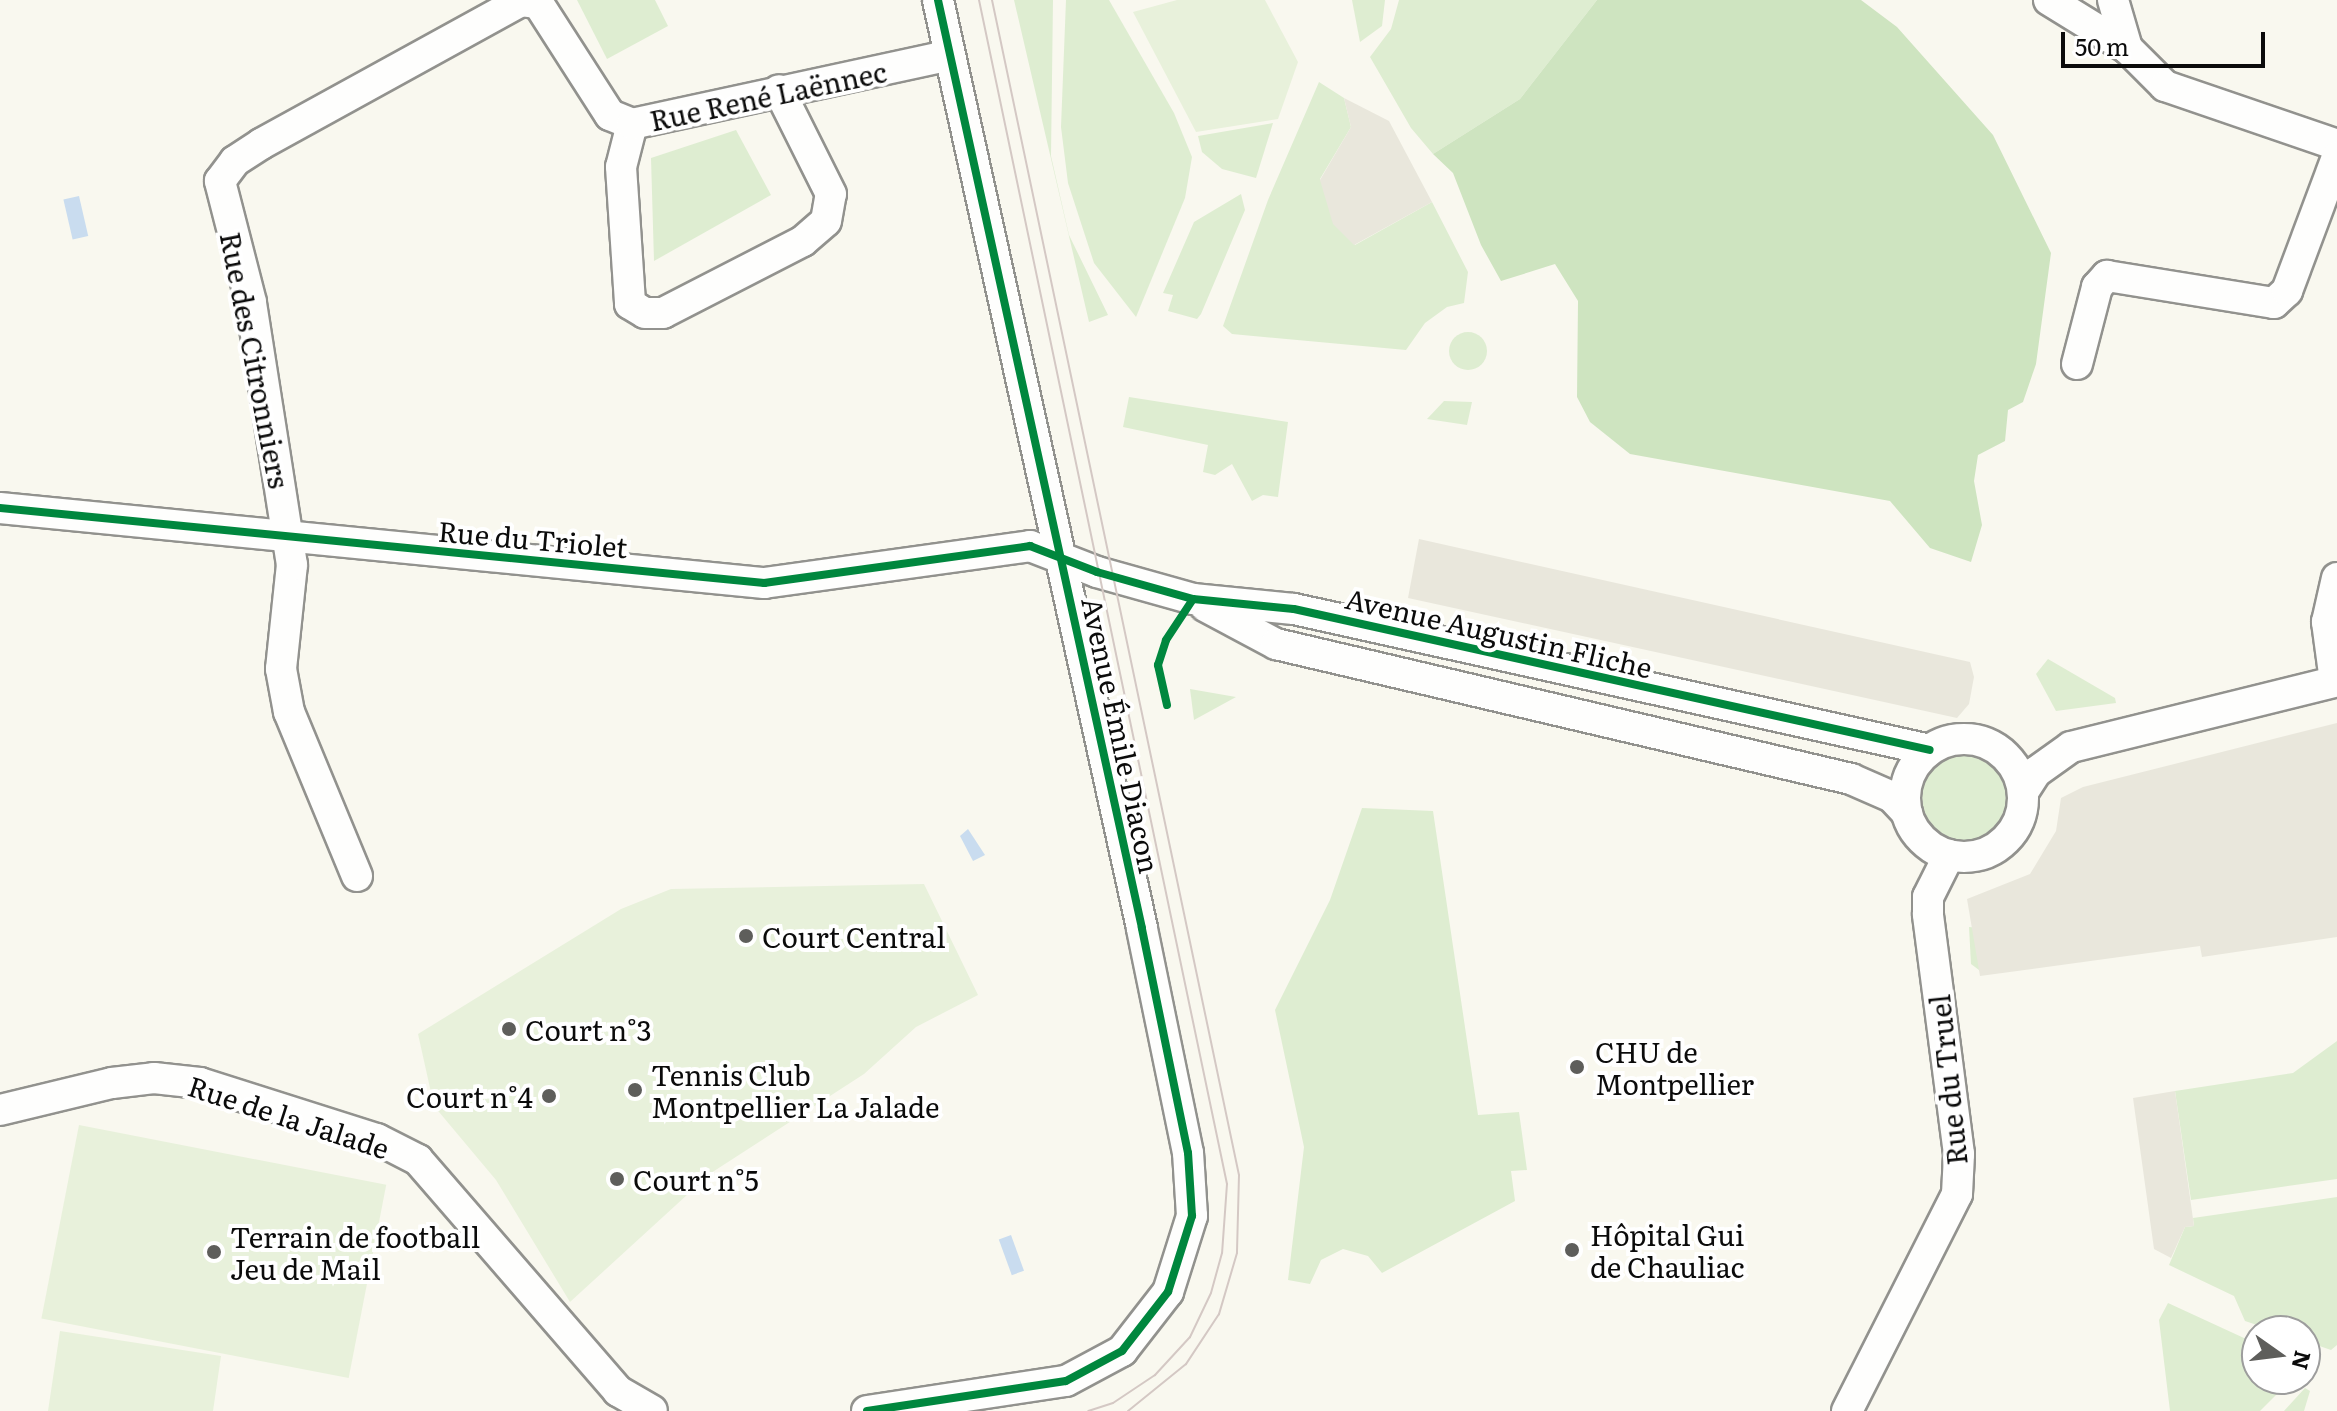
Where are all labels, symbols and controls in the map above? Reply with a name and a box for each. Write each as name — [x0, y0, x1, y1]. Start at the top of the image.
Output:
scale bar — [2065, 16, 2269, 66]
text: 50 m — [2075, 28, 2129, 63]
street label: Rue René Laënnec — [647, 53, 889, 137]
street label: Rue des Citronniers — [215, 229, 297, 491]
street label: Rue du Triolet — [437, 513, 629, 563]
street label: Avenue Augustin Fliche — [1342, 580, 1656, 684]
street label: Avenue Émile Diacon — [1076, 594, 1168, 876]
place label: Court Central — [762, 919, 946, 953]
marker: Court Central — [737, 927, 755, 945]
street label: Rue du Truel — [1921, 993, 1973, 1167]
place label: Court n°3 — [525, 1012, 652, 1046]
marker: Court n°3 — [500, 1020, 518, 1038]
place label: CHU de Montpellier — [1595, 1034, 1754, 1100]
marker: CHU de Montpellier — [1566, 1056, 1588, 1078]
place label: Tennis Club Montpellier La Jalade — [651, 1057, 939, 1123]
street label: Rue de la Jalade — [184, 1068, 394, 1164]
place label: Court n°4 — [406, 1079, 533, 1113]
marker: Tennis Club Montpellier La Jalade — [626, 1081, 644, 1099]
marker: Court n°4 — [540, 1087, 558, 1105]
place label: Court n°5 — [633, 1162, 759, 1196]
marker: Court n°5 — [608, 1170, 626, 1188]
place label: Hôpital Gui de Chauliac — [1590, 1217, 1745, 1283]
place label: Terrain de football Jeu de Mail — [230, 1219, 480, 1285]
marker: Hôpital Gui de Chauliac — [1561, 1239, 1583, 1261]
marker: Terrain de football Jeu de Mail — [205, 1243, 223, 1261]
north arrow — [2241, 1315, 2321, 1395]
text: N — [2285, 1347, 2321, 1373]

